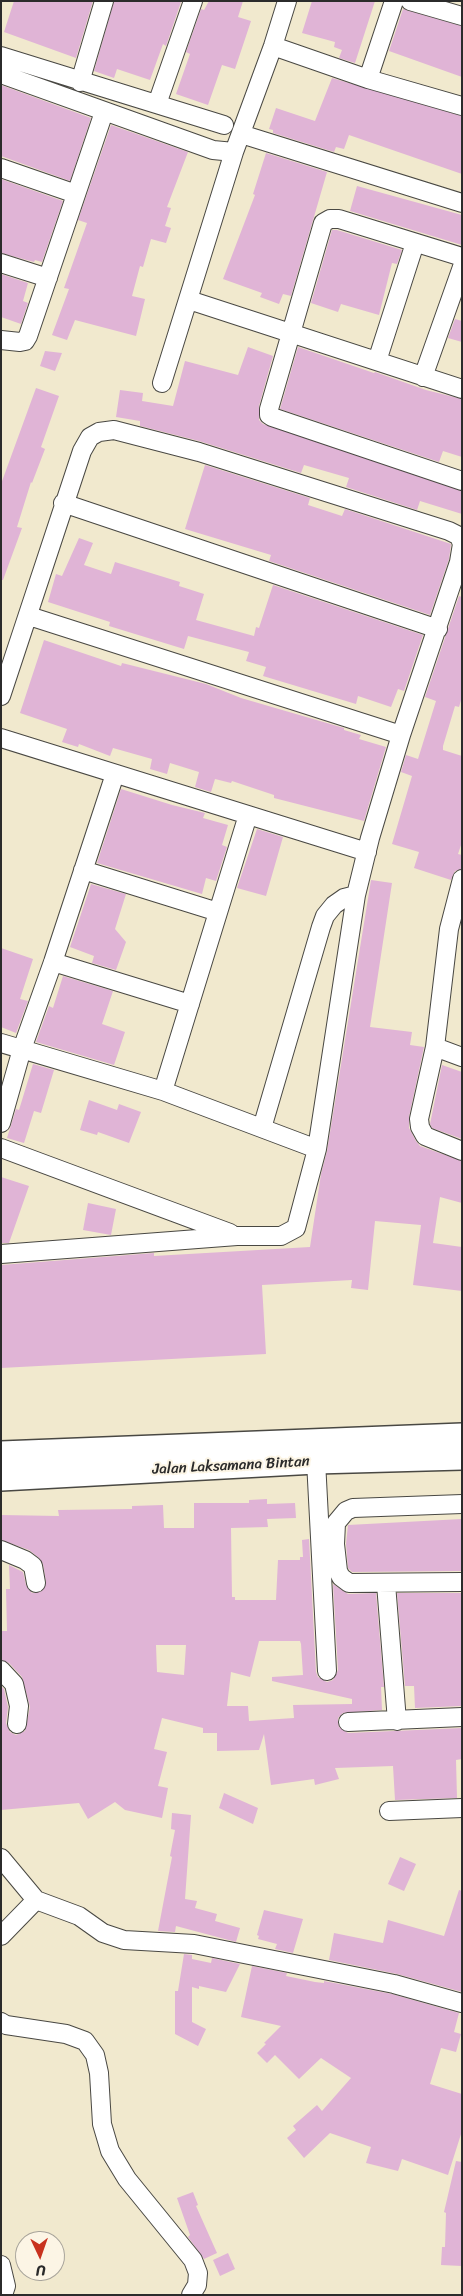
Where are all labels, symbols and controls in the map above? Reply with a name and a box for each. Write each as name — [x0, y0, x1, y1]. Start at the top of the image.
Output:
street label: Jalan Laksamana Bintan — [152, 1453, 310, 1479]
north arrow — [15, 2231, 65, 2281]
text: U — [35, 2258, 46, 2283]

